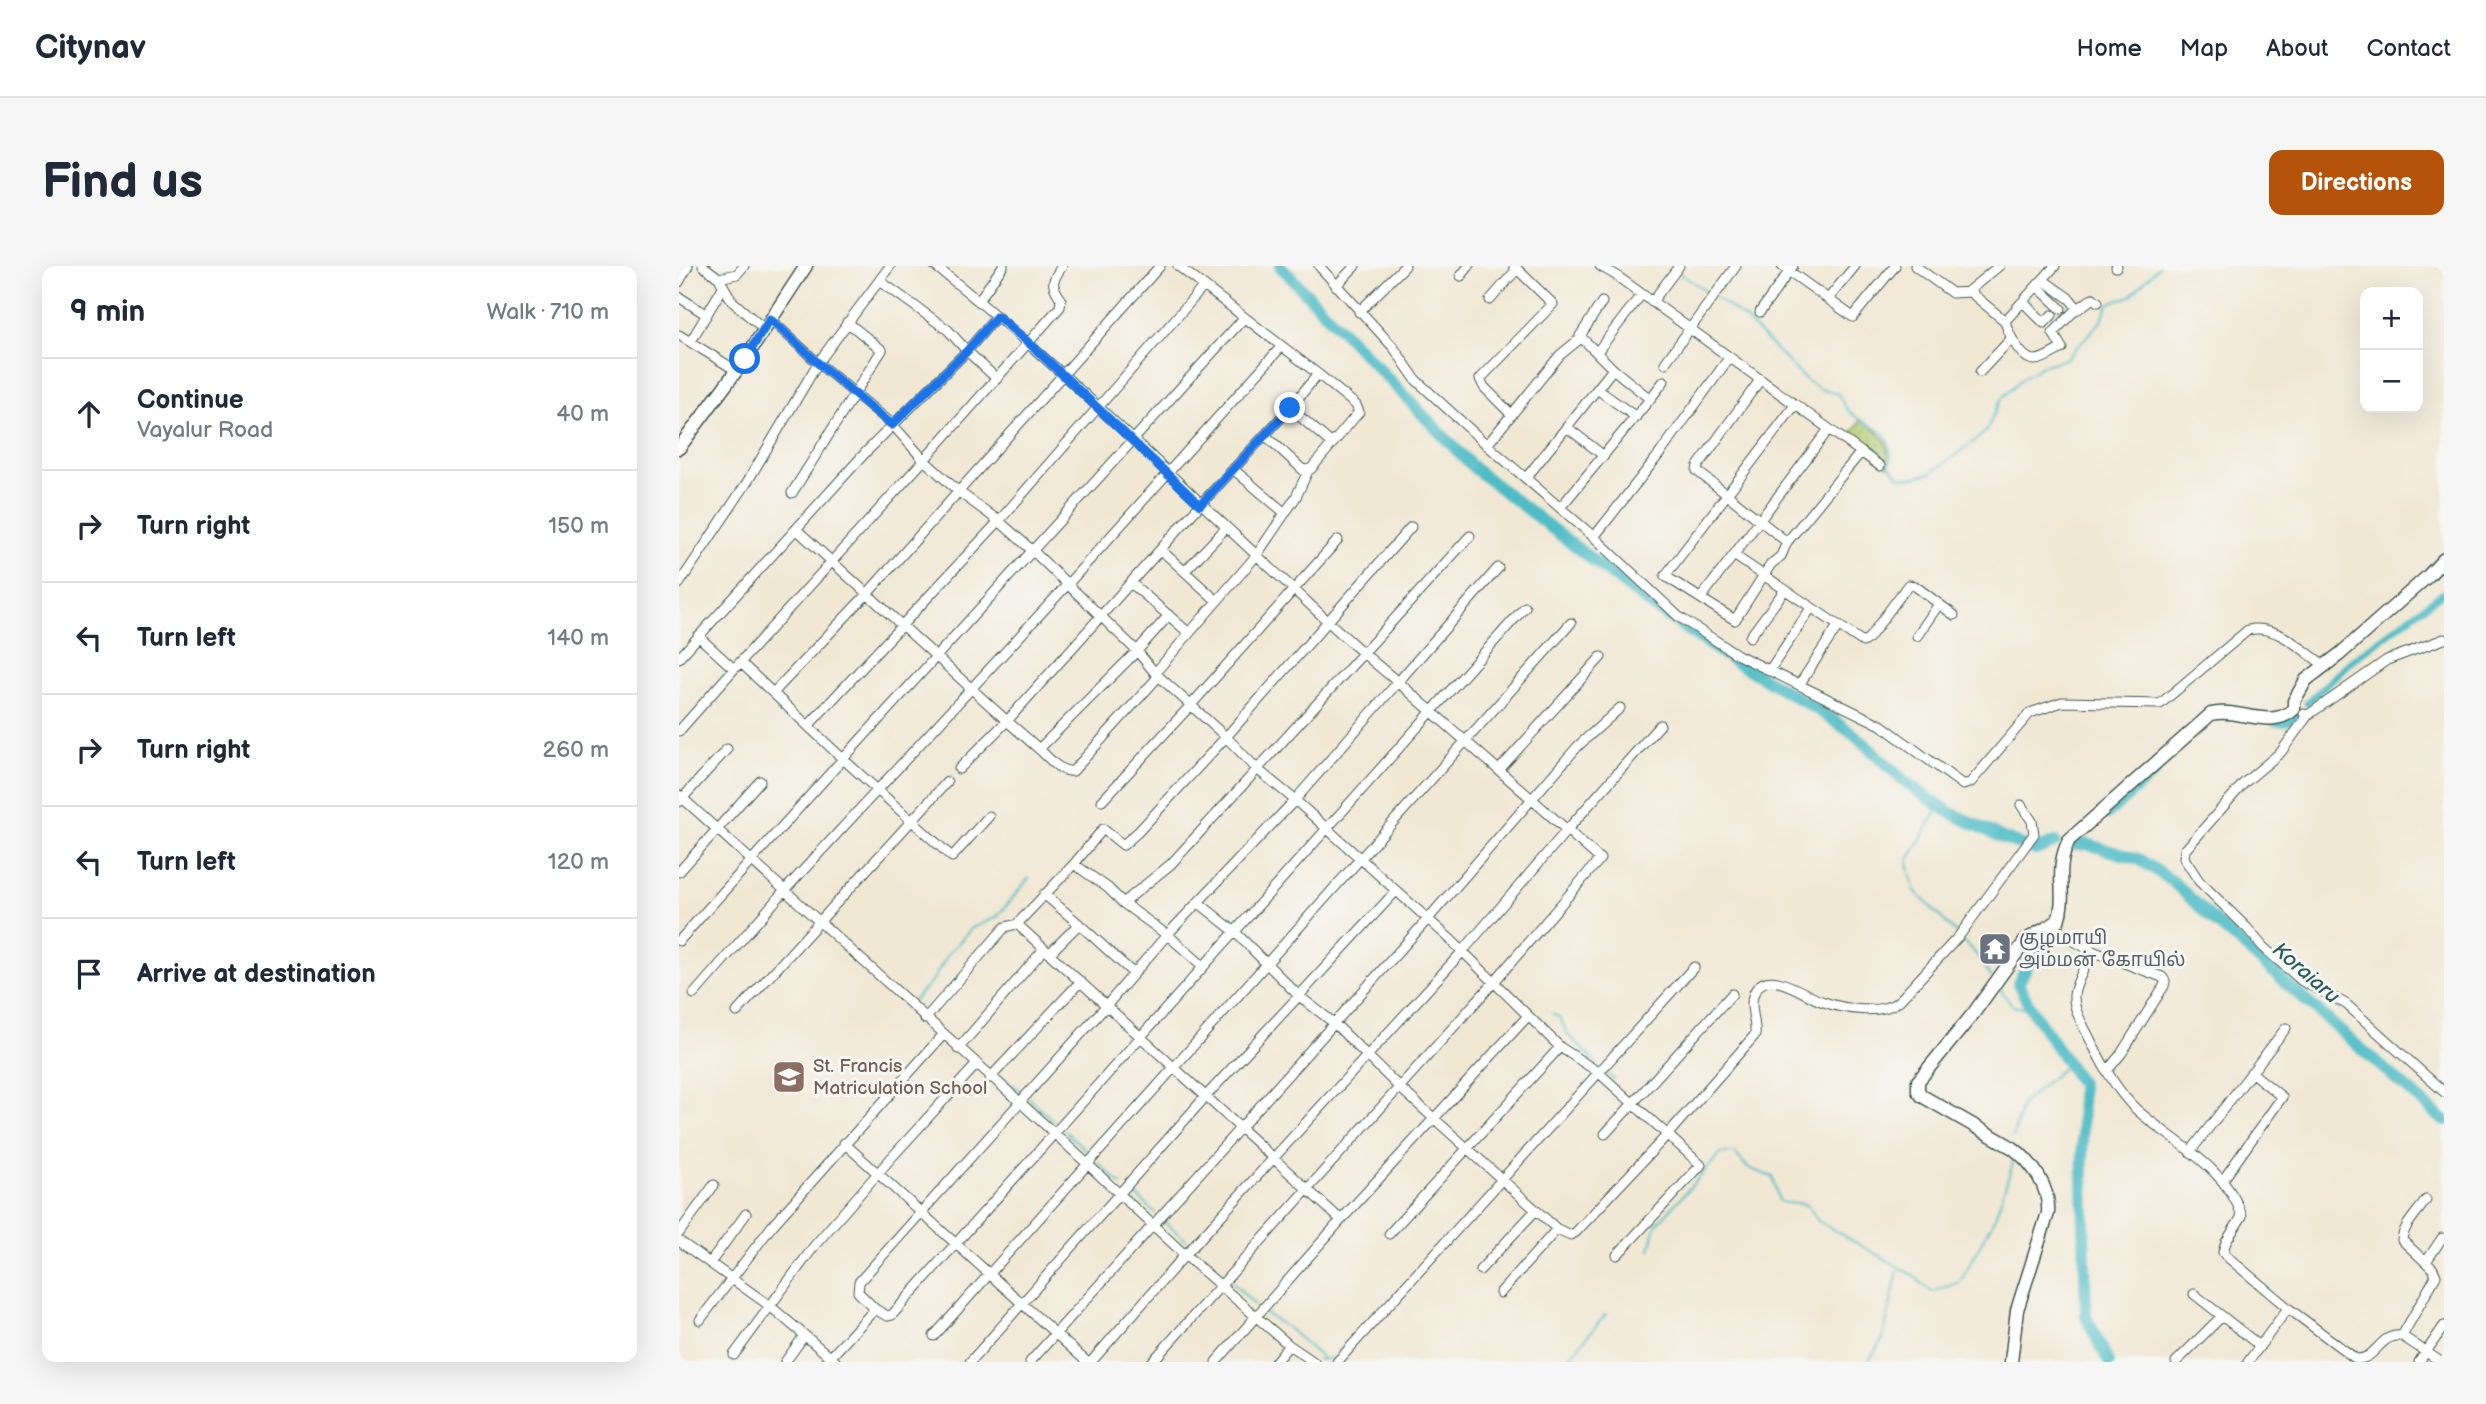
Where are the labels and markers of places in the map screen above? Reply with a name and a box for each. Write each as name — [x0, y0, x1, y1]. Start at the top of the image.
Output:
place label: குழமாயி அம்மன் கோயில் — [2019, 927, 2186, 972]
temple icon: குழமாயி அம்மன் கோயில் — [1976, 930, 2014, 968]
place label: St. Francis Matriculation School — [813, 1055, 987, 1100]
school or university icon: St. Francis Matriculation School — [770, 1058, 808, 1096]

